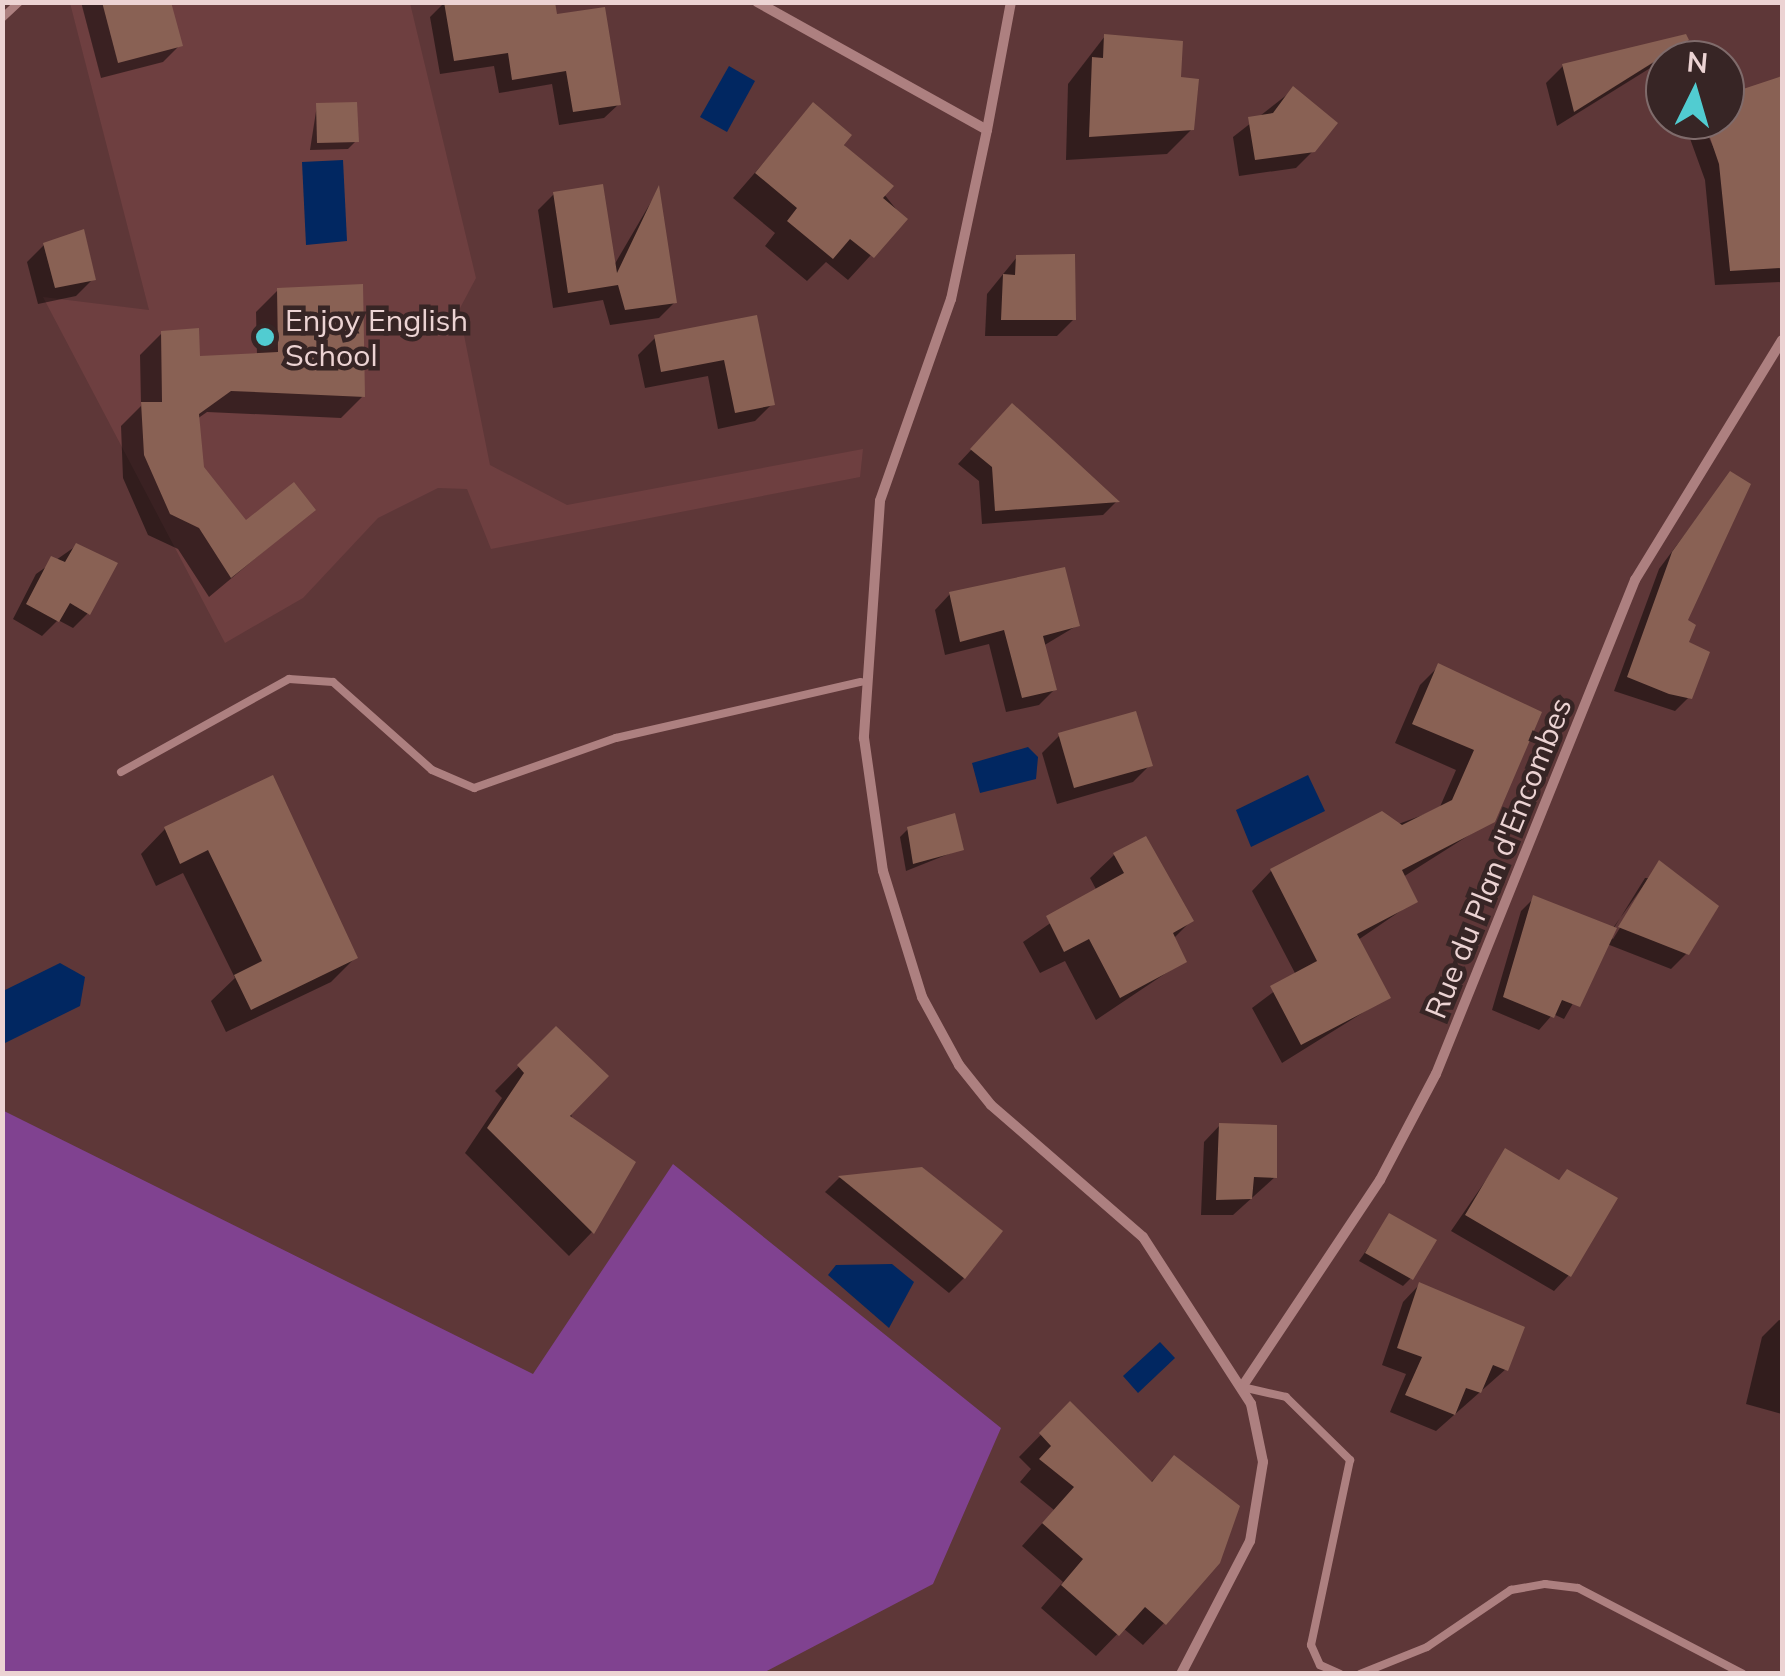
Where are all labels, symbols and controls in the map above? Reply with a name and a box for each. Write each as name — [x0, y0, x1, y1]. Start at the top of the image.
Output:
north arrow — [1645, 40, 1745, 140]
text: N — [1685, 43, 1710, 80]
place label: Enjoy English School — [285, 302, 468, 372]
marker: Enjoy English School — [254, 326, 276, 348]
street label: Rue du Plan d'Encombes — [1417, 692, 1579, 1024]

